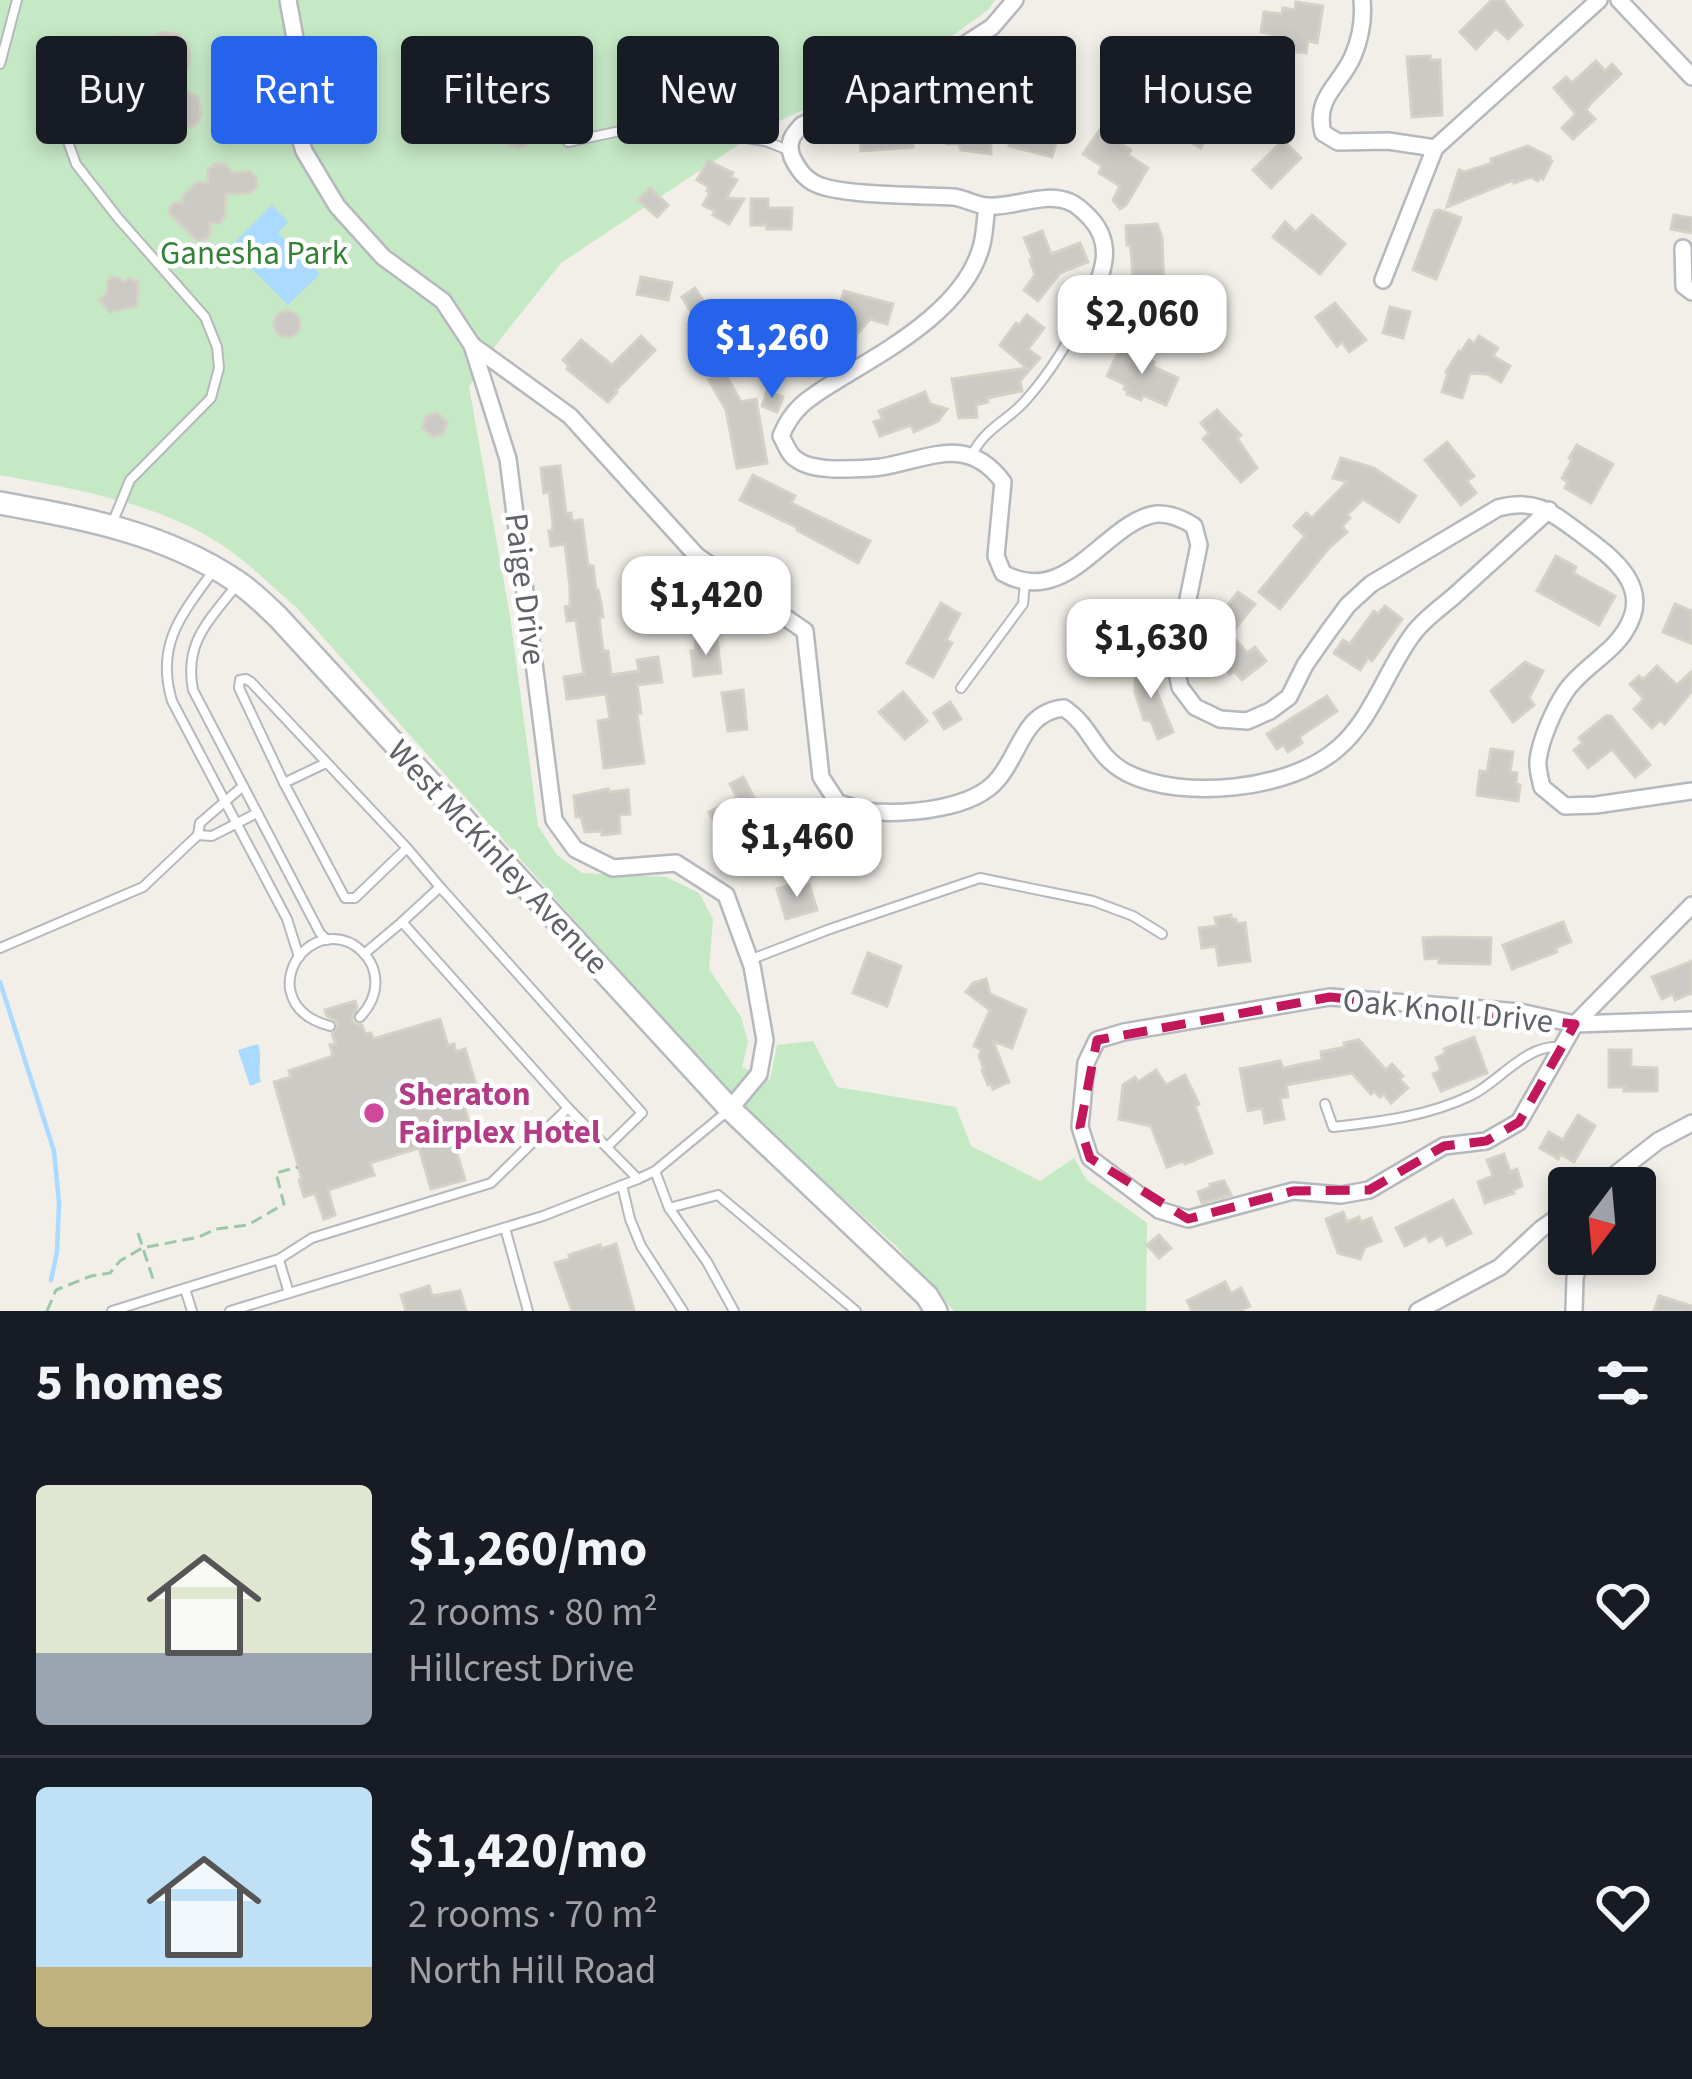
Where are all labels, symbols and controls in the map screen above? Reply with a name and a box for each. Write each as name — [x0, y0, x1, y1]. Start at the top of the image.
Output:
chip: Buy — [36, 36, 187, 144]
chip: Rent — [211, 36, 377, 144]
chip: Filters — [401, 36, 593, 144]
chip: New — [617, 36, 779, 144]
chip: Apartment — [803, 36, 1076, 144]
chip: House — [1100, 36, 1295, 144]
park label: Ganesha Park — [160, 230, 349, 277]
pin: $2,060 — [1044, 275, 1240, 377]
text: $2,060 — [1085, 286, 1199, 342]
pin: $1,260 — [674, 299, 870, 401]
text: $1,260 — [715, 310, 829, 366]
street label: Paige Drive — [492, 510, 558, 668]
pin: $1,420 — [608, 556, 804, 658]
text: $1,420 — [649, 567, 763, 623]
pin: $1,630 — [1053, 599, 1249, 701]
text: $1,630 — [1094, 610, 1208, 666]
street label: West McKinley Avenue — [376, 729, 620, 985]
pin: $1,460 — [699, 798, 895, 900]
text: $1,460 — [740, 809, 854, 865]
street label: Oak Knoll Drive — [1340, 977, 1556, 1045]
place label: Sheraton Fairplex Hotel — [398, 1071, 601, 1156]
marker: Sheraton Fairplex Hotel — [361, 1100, 387, 1126]
north arrow — [1548, 1167, 1656, 1275]
map controls — [1548, 1167, 1656, 1275]
text: 5 homes — [36, 1347, 223, 1419]
icon: filters — [1590, 1350, 1656, 1416]
text: $1,260/mo — [408, 1513, 647, 1585]
icon: home — [132, 1533, 276, 1677]
icon: heart — [1590, 1572, 1656, 1638]
text: 2 rooms · 80 m² — [408, 1585, 658, 1641]
text: Hillcrest Drive — [408, 1641, 634, 1697]
text: $1,420/mo — [408, 1815, 647, 1887]
icon: home — [132, 1835, 276, 1979]
icon: heart — [1590, 1874, 1656, 1940]
text: 2 rooms · 70 m² — [408, 1887, 658, 1943]
text: North Hill Road — [408, 1943, 657, 1999]

